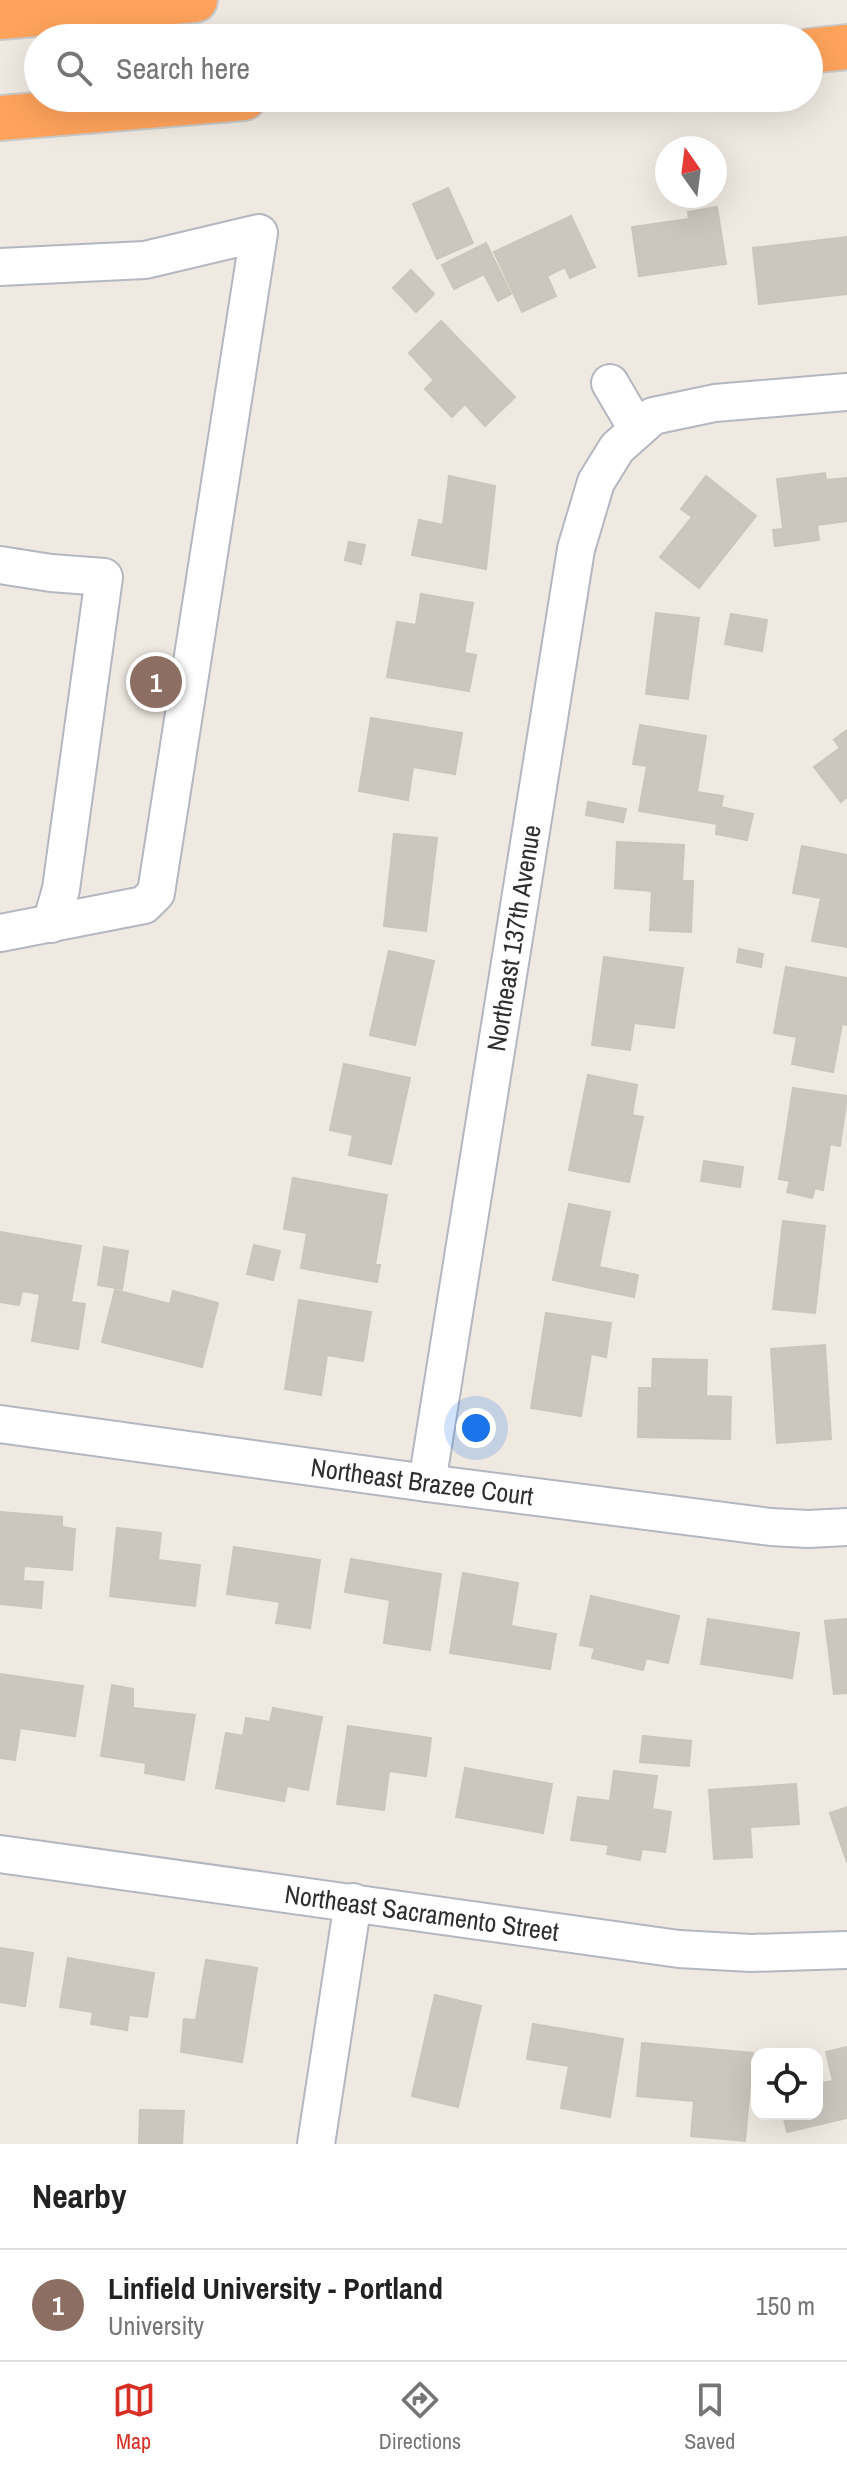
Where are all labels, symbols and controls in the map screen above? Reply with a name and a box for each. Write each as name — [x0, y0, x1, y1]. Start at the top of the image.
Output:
search box — [24, 24, 823, 112]
icon: search — [52, 46, 96, 90]
text: Search here — [116, 48, 250, 88]
north arrow — [655, 136, 727, 208]
pin: 1 — [130, 652, 182, 712]
street label: Northeast 137th Avenue — [478, 822, 549, 1053]
your location — [456, 1408, 496, 1448]
street label: Northeast Brazee Court — [309, 1449, 535, 1513]
street label: Northeast Sacramento Street — [283, 1876, 561, 1949]
map controls — [751, 2048, 823, 2120]
button: locate — [751, 2048, 823, 2120]
text: Nearby — [32, 2173, 127, 2219]
text: Linfield University - Portland — [108, 2268, 443, 2308]
text: 1 — [52, 2288, 64, 2323]
text: 150 m — [756, 2288, 815, 2323]
text: University — [108, 2308, 204, 2343]
tab: Map — [112, 2378, 156, 2456]
tab: Directions — [379, 2378, 461, 2456]
tab: Saved — [684, 2378, 735, 2456]

